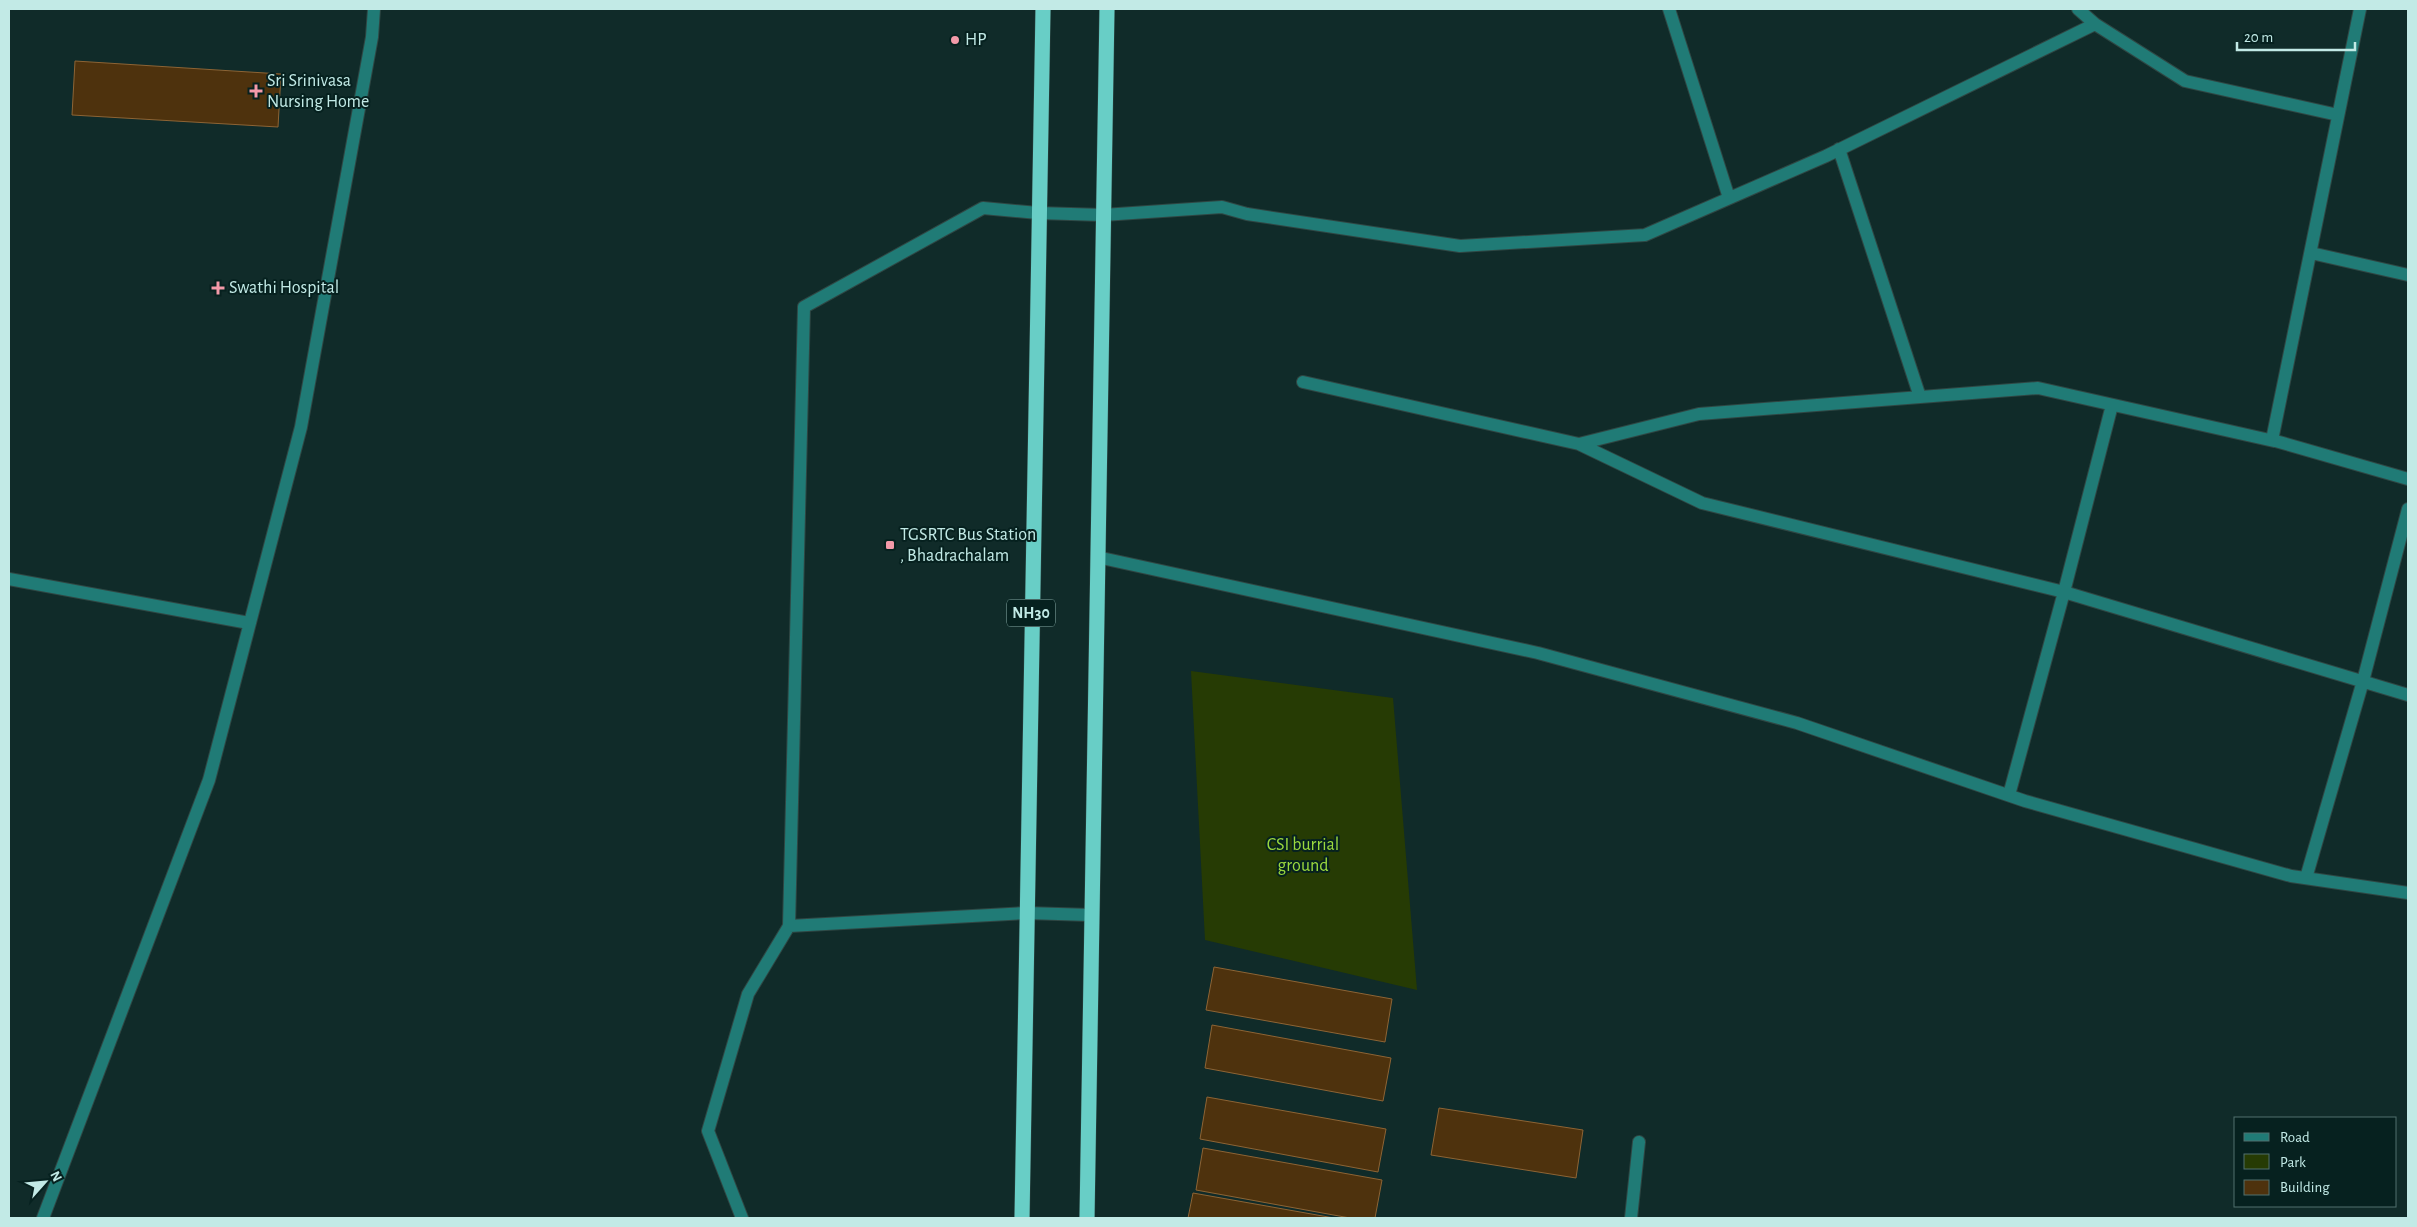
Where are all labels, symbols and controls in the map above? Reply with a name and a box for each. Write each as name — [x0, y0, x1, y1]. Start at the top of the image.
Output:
scale bar — [2237, 20, 2354, 52]
text: 20 m — [2244, 30, 2273, 45]
place label: HP — [965, 31, 987, 49]
marker: HP — [949, 34, 961, 46]
place label: Sri Srinivasa Nursing Home — [267, 72, 369, 111]
marker: Sri Srinivasa Nursing Home — [249, 84, 263, 98]
place label: Swathi Hospital — [229, 279, 339, 297]
marker: Swathi Hospital — [211, 281, 225, 295]
place label: TGSRTC Bus Station , Bhadrachalam — [900, 526, 1036, 565]
marker: TGSRTC Bus Station , Bhadrachalam — [884, 539, 896, 551]
road number: NH30 — [1007, 600, 1055, 626]
park label: CSI burrial ground — [1267, 836, 1339, 875]
legend — [2234, 1117, 2397, 1207]
text: Road — [2280, 1130, 2310, 1145]
text: Park — [2280, 1155, 2306, 1170]
north arrow — [20, 1157, 70, 1207]
text: N — [47, 1169, 64, 1184]
text: Building — [2280, 1180, 2330, 1195]

